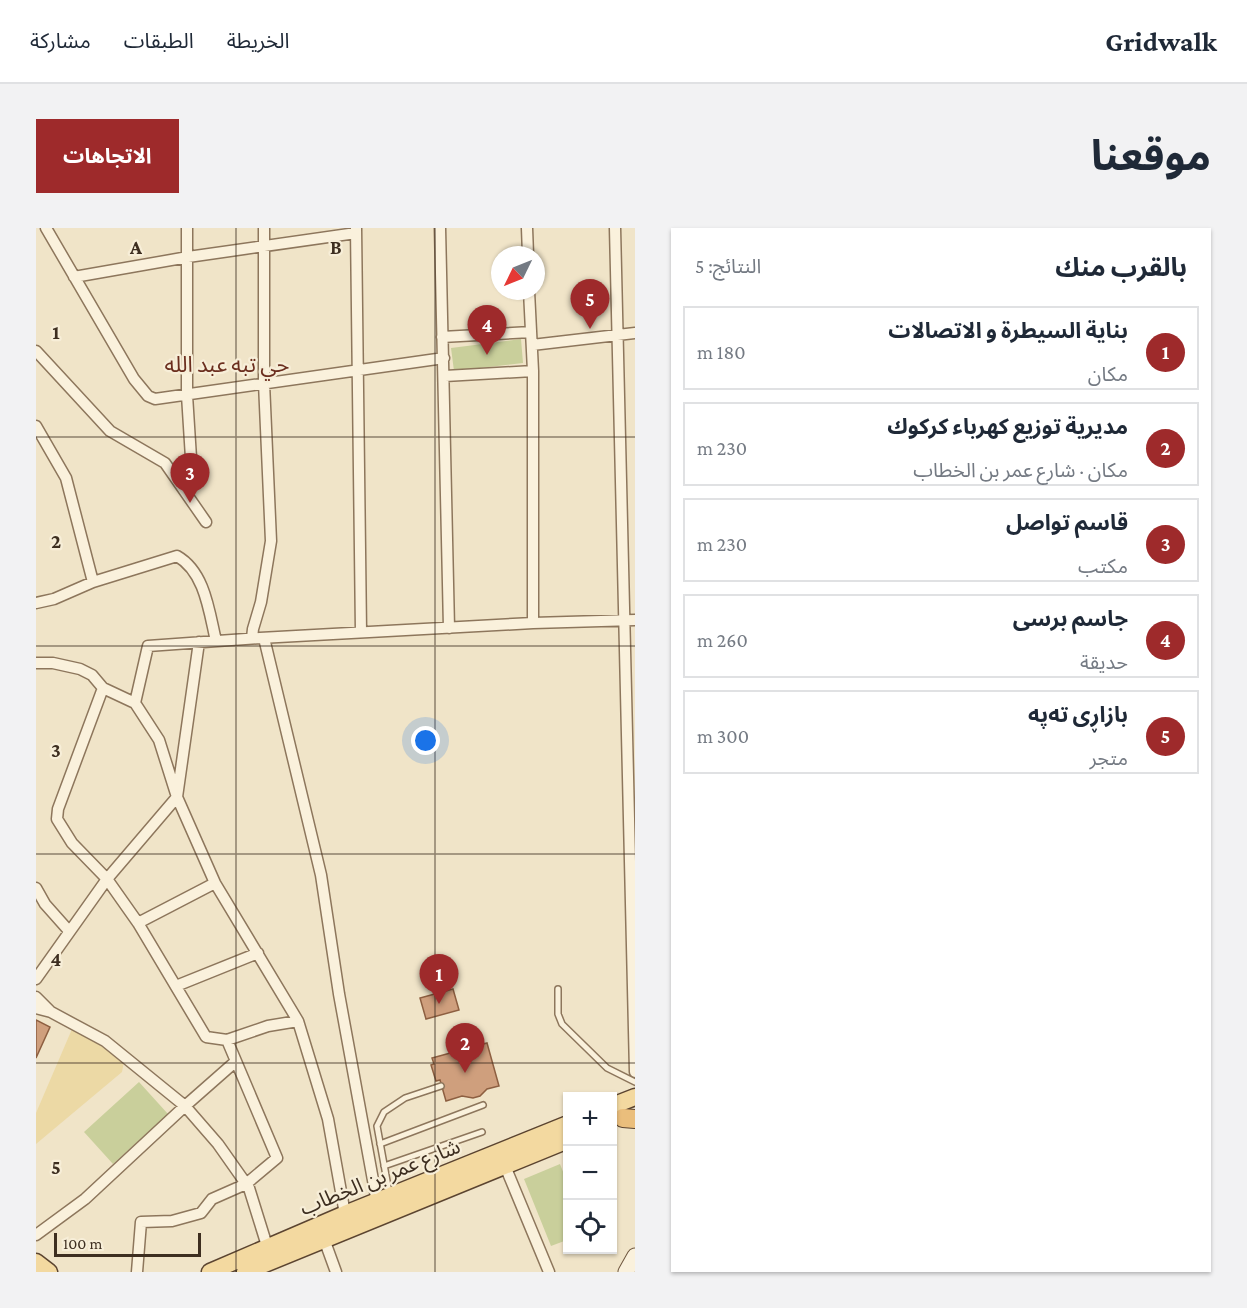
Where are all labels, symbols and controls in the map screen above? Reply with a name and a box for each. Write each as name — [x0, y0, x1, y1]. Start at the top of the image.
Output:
text: Gridwalk — [1105, 26, 1217, 57]
text: مشاركة — [30, 29, 91, 53]
text: الطبقات — [124, 29, 194, 53]
text: الخريطة — [227, 29, 290, 53]
button: الاتجاهات — [36, 119, 179, 193]
text: موقعنا — [1091, 132, 1211, 179]
text: A — [129, 236, 143, 258]
text: B — [330, 236, 342, 258]
north arrow — [491, 246, 545, 300]
text: بالقرب منك — [1055, 253, 1187, 282]
text: النتائج: 5 — [695, 255, 761, 277]
pin: 5 — [570, 279, 610, 329]
pin: 4 — [468, 306, 506, 355]
text: بناية السيطرة و الاتصالات — [888, 318, 1128, 343]
text: 1 — [52, 321, 60, 343]
text: 180 m — [697, 341, 746, 363]
text: 1 — [1162, 341, 1169, 363]
district label: حي تبه عبد الله — [165, 352, 289, 381]
text: مكان — [1088, 363, 1128, 385]
text: مديرية توزيع كهرباء كركوك — [887, 414, 1128, 439]
text: 230 m — [697, 437, 747, 459]
text: 2 — [1160, 437, 1171, 459]
pin: 3 — [170, 454, 210, 503]
text: مكان · شارع عمر بن الخطاب — [913, 459, 1128, 481]
text: قاسم تواصل — [1006, 510, 1128, 535]
text: 2 — [51, 530, 61, 552]
text: 230 m — [697, 533, 747, 555]
text: 3 — [1161, 533, 1170, 555]
text: مكتب — [1078, 555, 1128, 577]
text: جاسم برسی — [1013, 606, 1128, 631]
text: 260 m — [697, 629, 748, 651]
text: 4 — [1160, 629, 1171, 651]
text: حديقة — [1080, 651, 1128, 673]
text: بازاڕی تەپە — [1028, 702, 1128, 727]
text: 300 m — [697, 725, 749, 747]
text: 5 — [1161, 725, 1170, 747]
your location — [411, 726, 440, 755]
text: 3 — [51, 739, 61, 761]
text: متجر — [1089, 747, 1128, 769]
text: 4 — [51, 948, 62, 970]
pin: 1 — [420, 954, 458, 1004]
pin: 2 — [446, 1024, 484, 1073]
map controls — [563, 1092, 617, 1254]
button: + — [563, 1092, 617, 1146]
street label: شارع عمر بن الخطاب — [296, 1134, 465, 1223]
button: − — [563, 1146, 617, 1200]
text: 5 — [51, 1156, 61, 1178]
button: locate — [563, 1200, 617, 1254]
scale bar — [54, 1230, 201, 1258]
text: 100 m — [63, 1235, 102, 1252]

